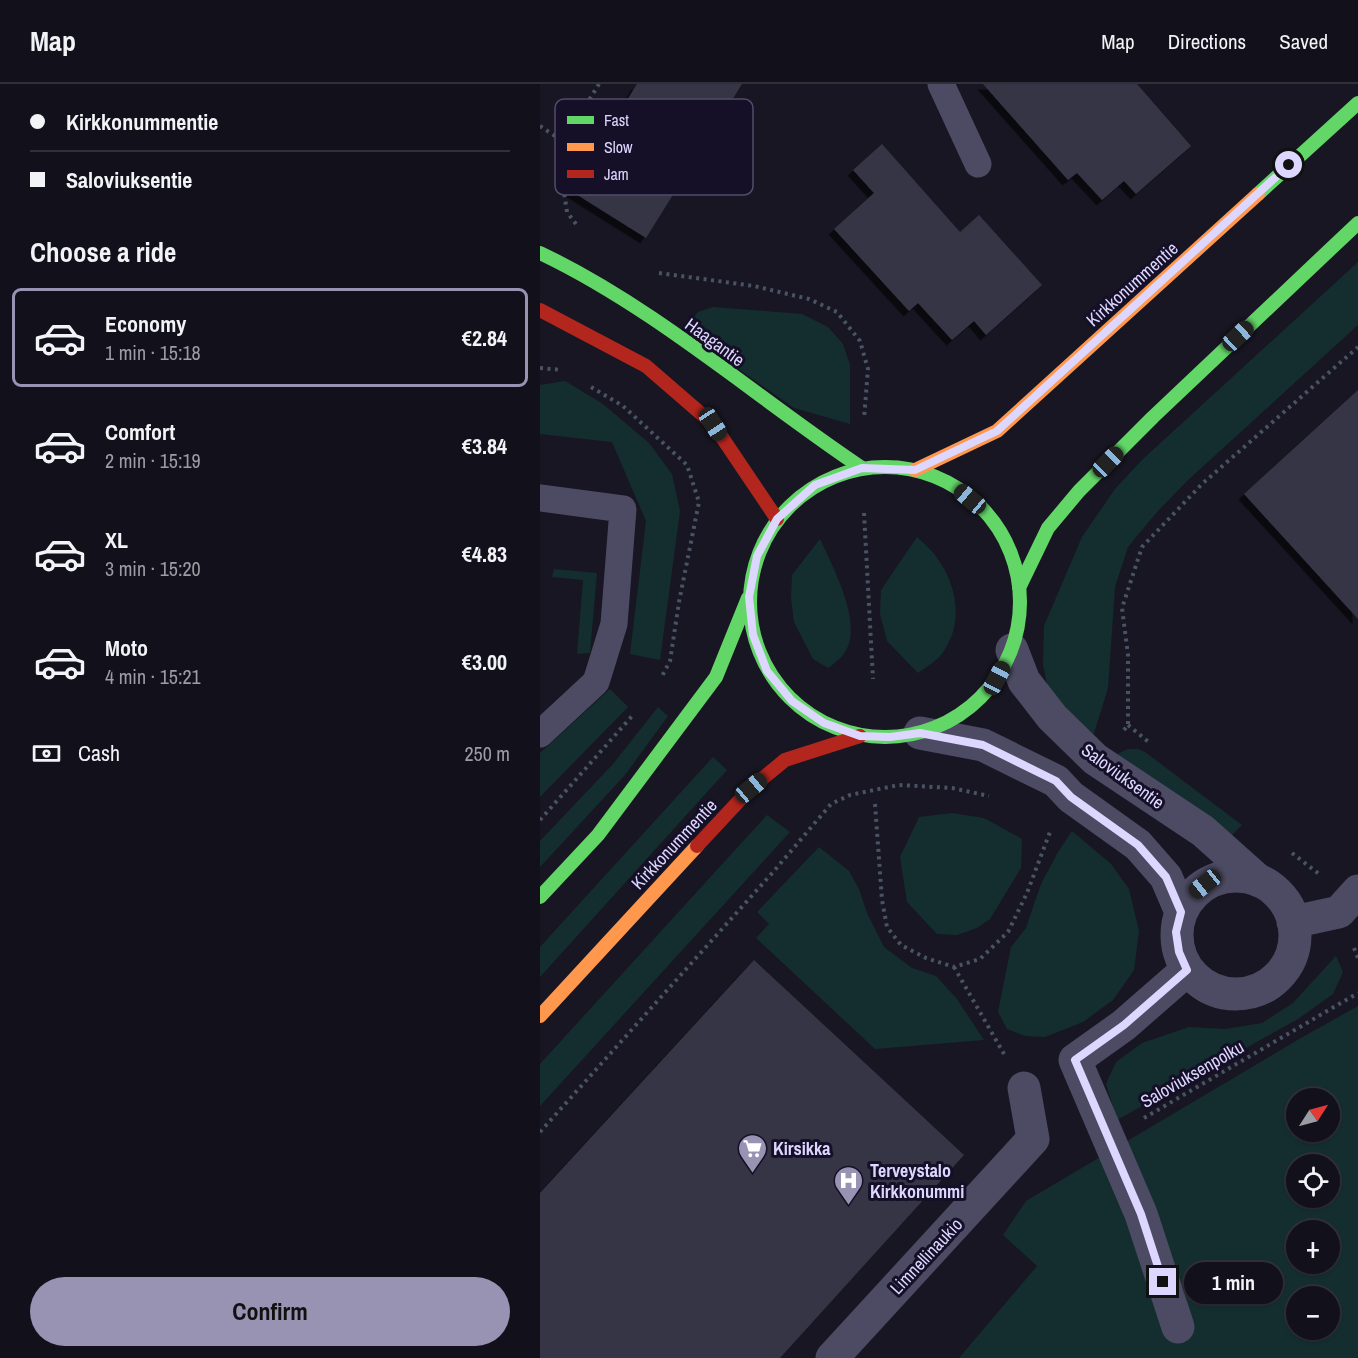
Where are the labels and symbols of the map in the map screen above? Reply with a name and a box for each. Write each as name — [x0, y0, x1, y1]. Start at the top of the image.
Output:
legend — [555, 99, 753, 195]
text: Fast — [604, 109, 629, 131]
text: Slow — [604, 136, 633, 158]
route start — [1275, 151, 1302, 178]
text: Jam — [604, 163, 629, 185]
street label: Kirkkonummentie — [1081, 236, 1183, 332]
street label: Haagantie — [680, 312, 750, 372]
car — [1219, 317, 1257, 355]
car — [696, 404, 730, 444]
car — [1089, 443, 1127, 481]
car — [950, 481, 990, 517]
car — [981, 658, 1013, 698]
street label: Saloviuksentie — [1076, 737, 1170, 815]
car — [731, 770, 771, 806]
street label: Kirkkonummentie — [625, 793, 723, 895]
car — [1185, 866, 1225, 902]
street label: Saloviuksenpolku — [1136, 1034, 1248, 1114]
north arrow — [1286, 1088, 1340, 1142]
supermarket icon: Kirsikka — [736, 1132, 768, 1174]
place label: Kirsikka — [773, 1136, 831, 1161]
place label: Terveystalo Kirkkonummi — [870, 1158, 964, 1204]
hospital icon: Terveystalo Kirkkonummi — [833, 1164, 865, 1206]
street label: Limnellinaukio — [884, 1212, 968, 1300]
callout: 1 min — [1184, 1261, 1283, 1303]
route end — [1149, 1268, 1176, 1295]

